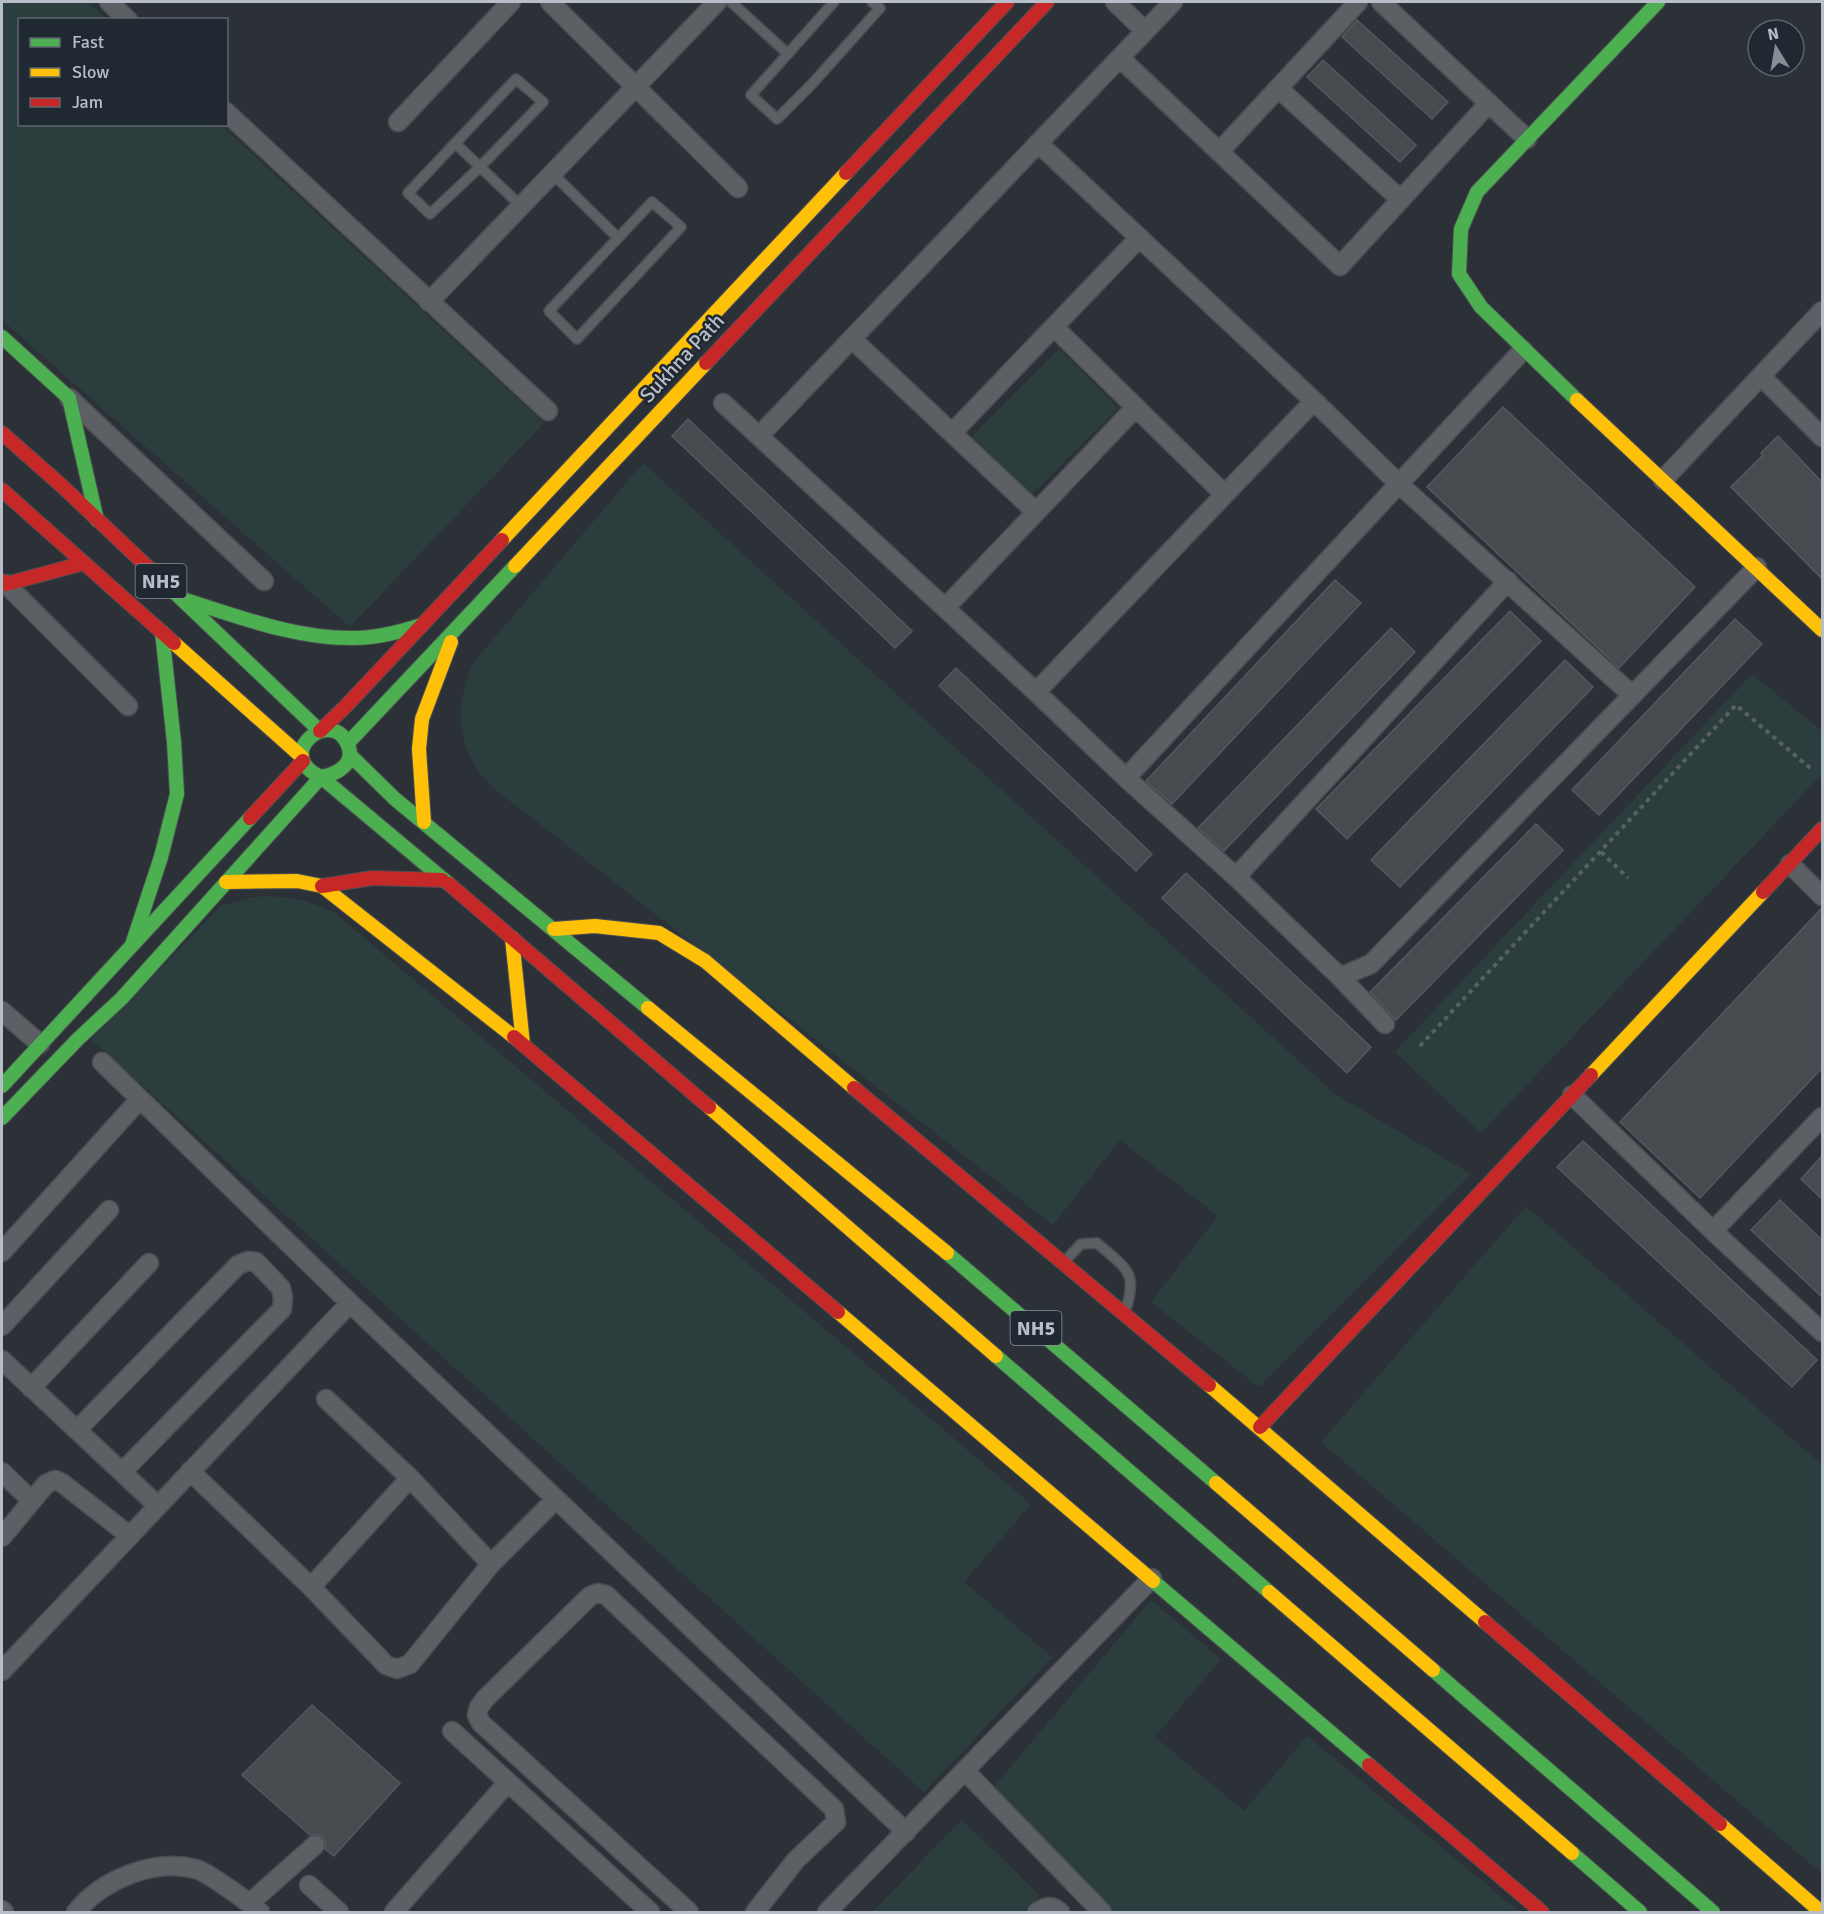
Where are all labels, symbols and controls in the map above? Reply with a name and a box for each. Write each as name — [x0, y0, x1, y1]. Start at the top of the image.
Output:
legend — [18, 18, 228, 126]
north arrow — [1746, 18, 1806, 78]
text: N — [1766, 23, 1781, 45]
text: Fast — [72, 31, 104, 53]
text: Slow — [72, 61, 109, 83]
text: Jam — [72, 91, 103, 113]
street label: Sukhna Path — [634, 308, 730, 408]
road number: NH5 — [136, 564, 186, 598]
road number: NH5 — [1010, 1311, 1062, 1345]

